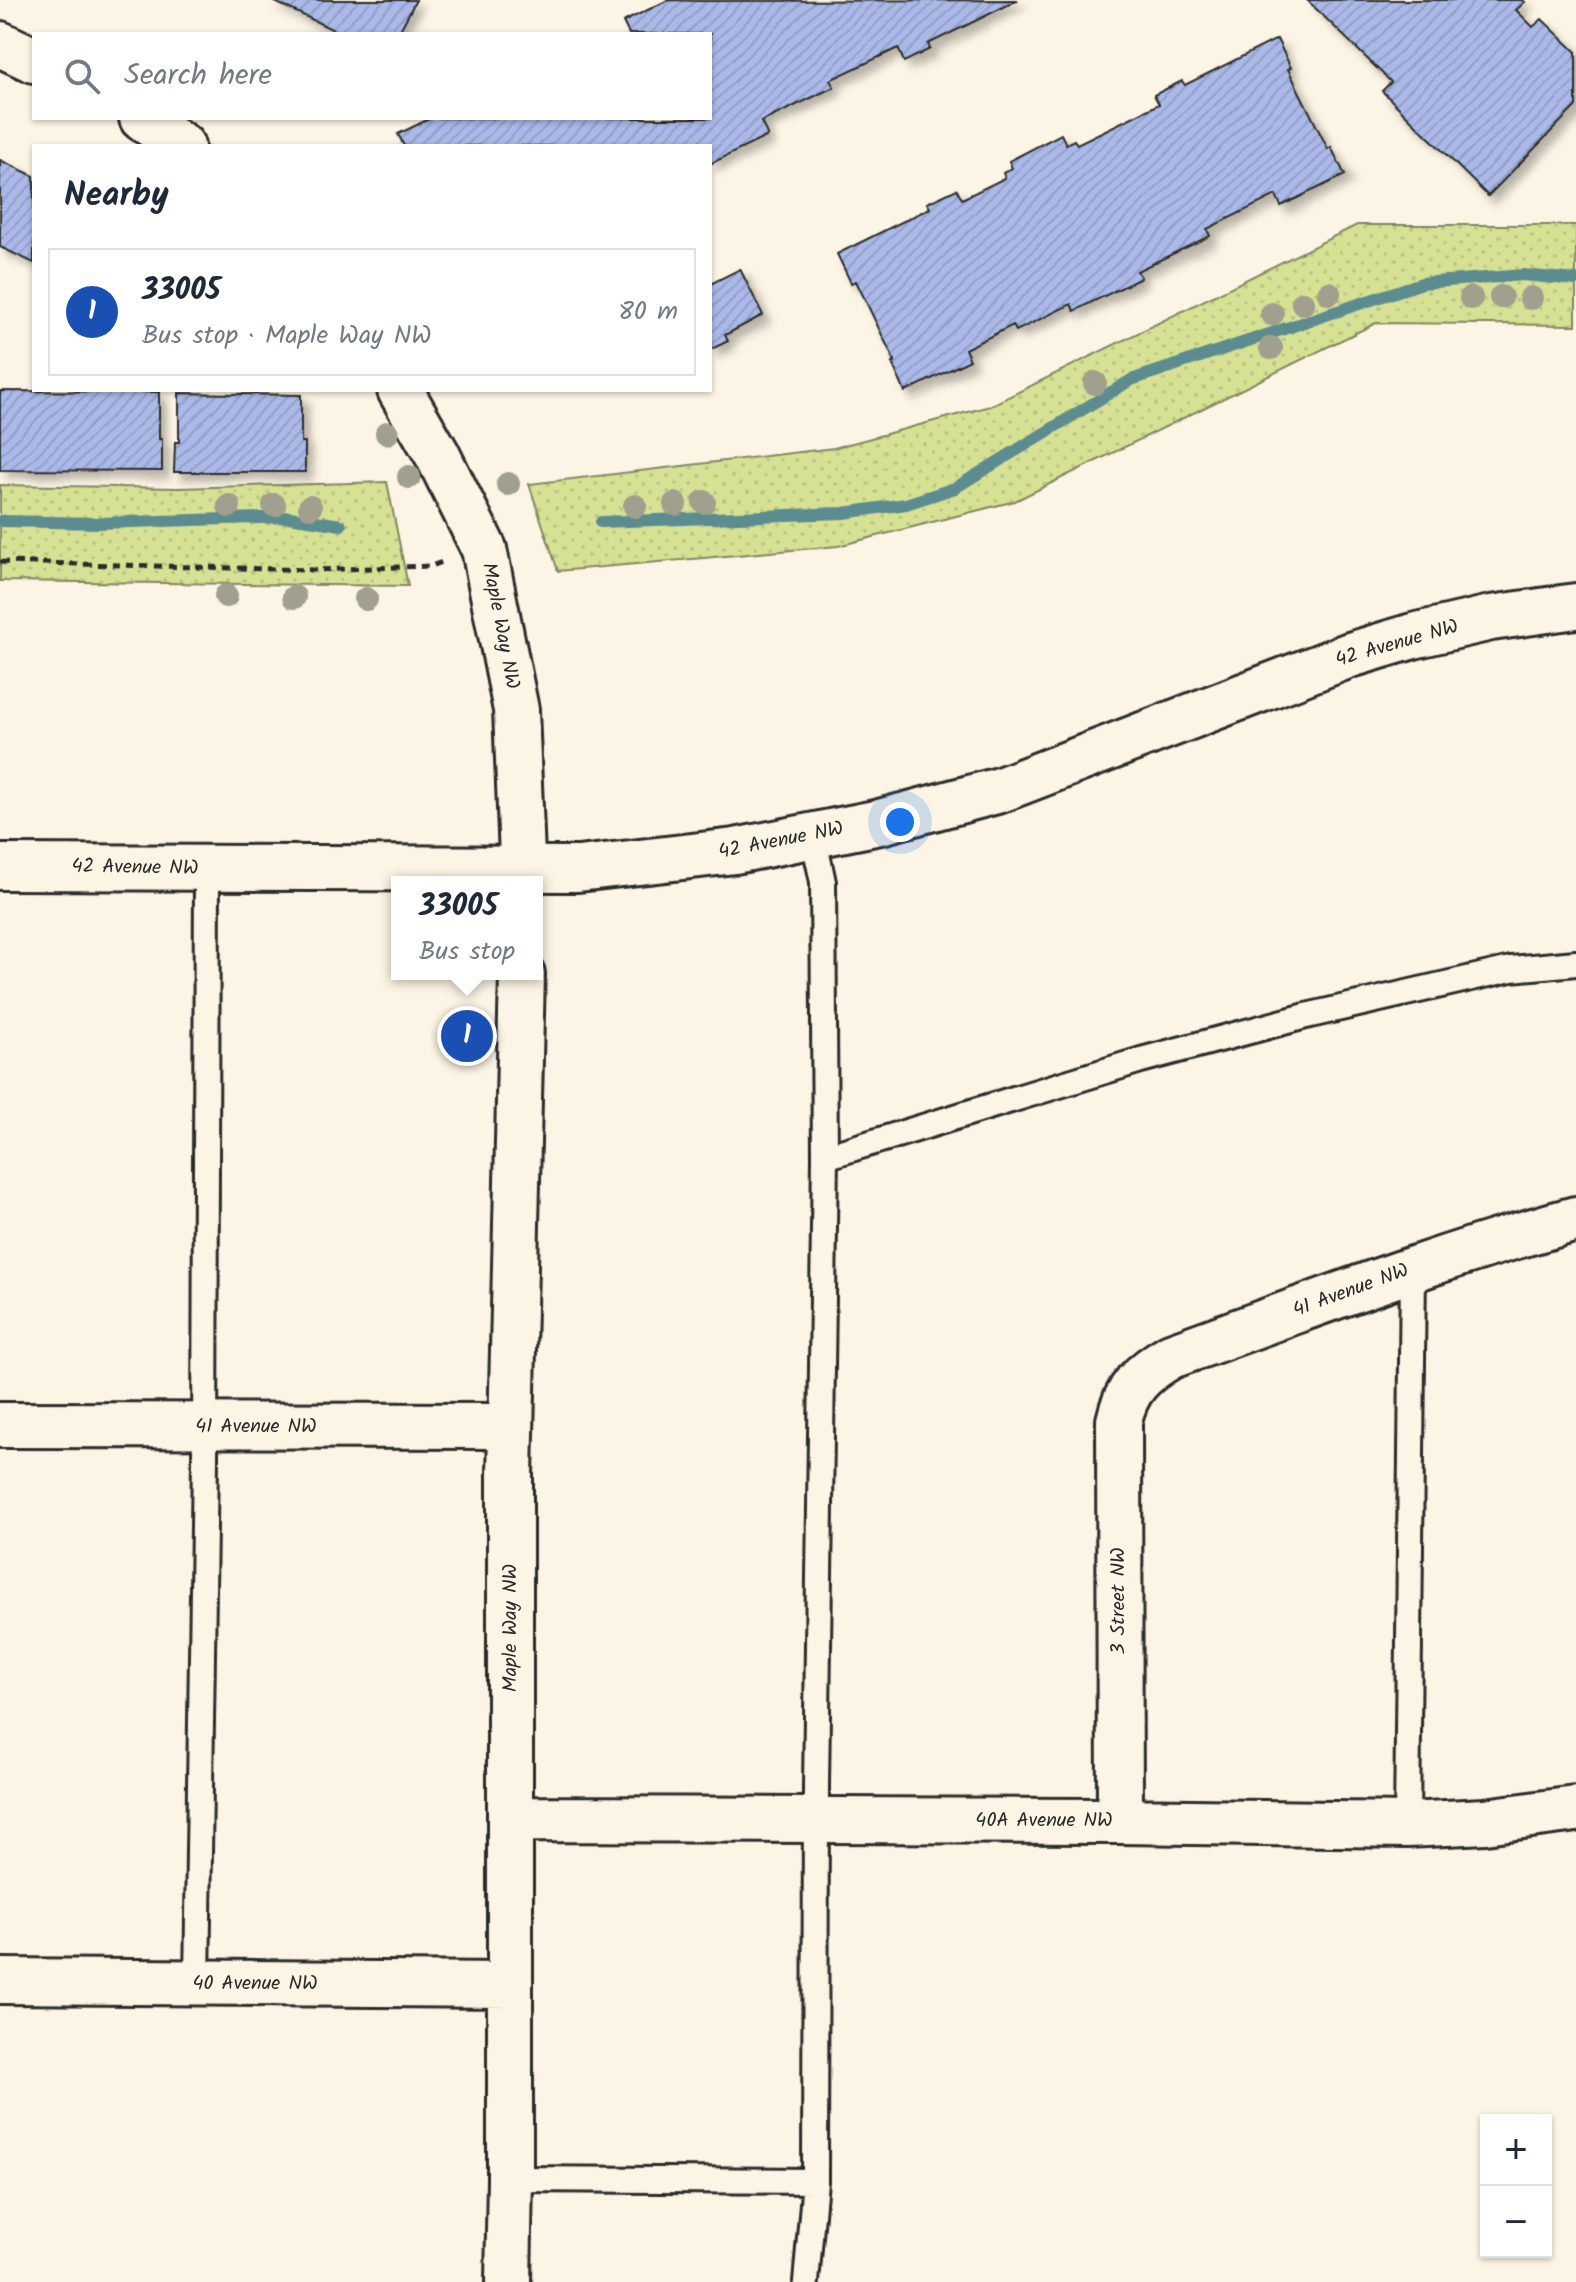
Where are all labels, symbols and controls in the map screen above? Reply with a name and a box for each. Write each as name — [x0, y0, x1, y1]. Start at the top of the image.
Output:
search box — [32, 32, 712, 120]
text: Search here — [124, 52, 272, 100]
icon: search — [60, 54, 104, 98]
text: Nearby — [64, 169, 169, 223]
text: 33005 — [142, 267, 221, 315]
text: 1 — [88, 291, 96, 333]
text: 80 m — [618, 291, 678, 333]
text: Bus stop · Maple Way NW — [142, 315, 432, 357]
street label: Maple Way NW — [472, 560, 528, 692]
street label: 42 Avenue NW — [1332, 611, 1462, 677]
your location — [880, 802, 920, 842]
street label: 42 Avenue NW — [716, 813, 846, 869]
street label: 42 Avenue NW — [71, 851, 199, 885]
popup — [391, 876, 543, 980]
text: 33005 — [419, 883, 498, 931]
text: Bus stop — [419, 931, 515, 973]
pin: 1 — [441, 1006, 493, 1066]
street label: 41 Avenue NW — [1288, 1255, 1414, 1327]
street label: 41 Avenue NW — [195, 1411, 317, 1443]
street label: 3 Street NW — [1103, 1547, 1135, 1655]
street label: Maple Way NW — [495, 1564, 527, 1692]
street label: 40A Avenue NW — [975, 1805, 1113, 1837]
street label: 40 Avenue NW — [192, 1968, 318, 2000]
map controls — [1480, 2114, 1552, 2258]
button: + — [1480, 2114, 1552, 2186]
button: − — [1480, 2186, 1552, 2258]

